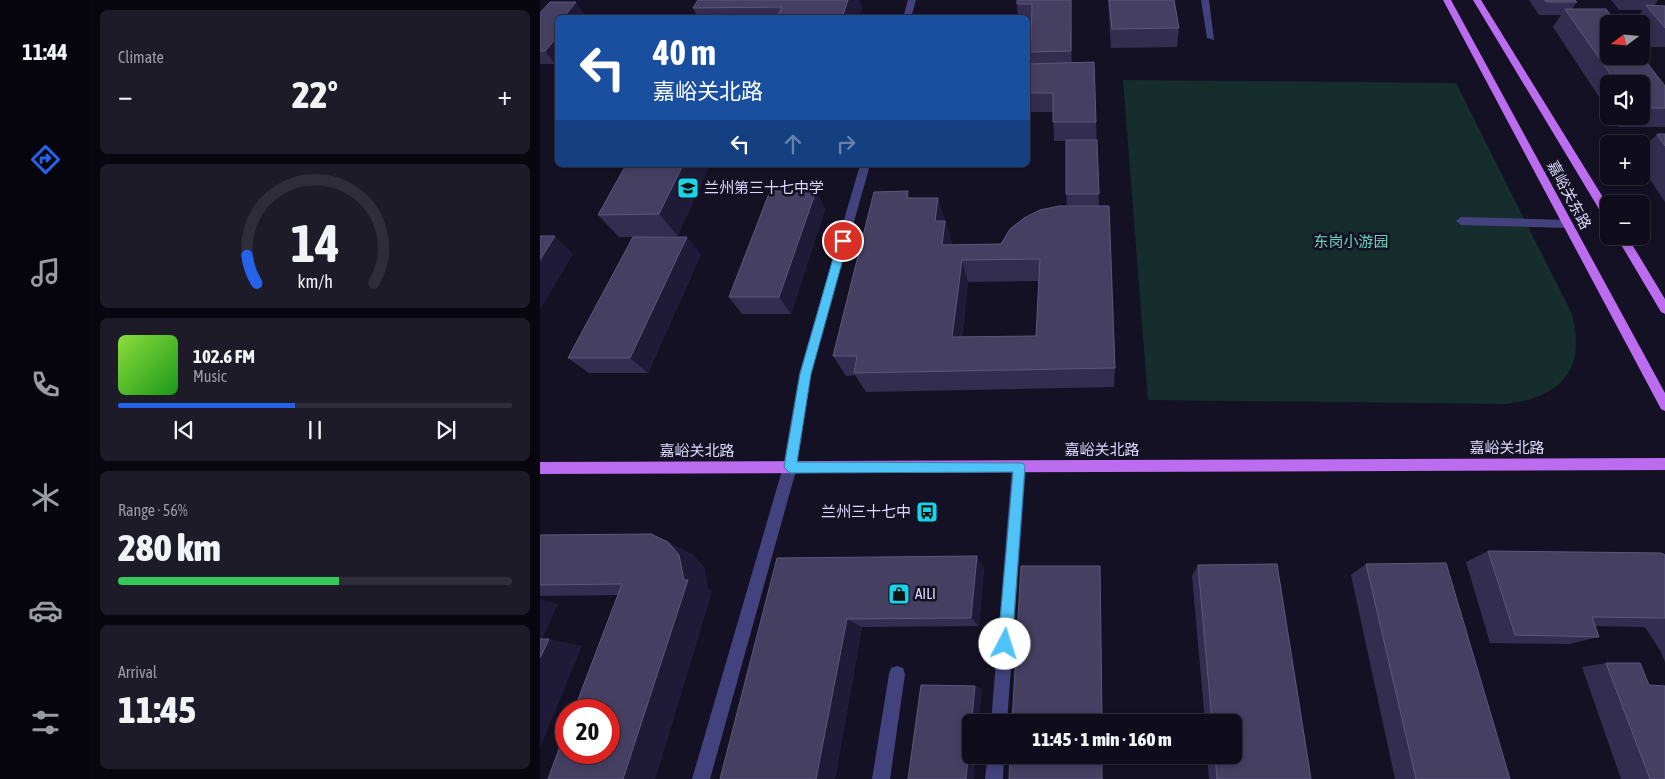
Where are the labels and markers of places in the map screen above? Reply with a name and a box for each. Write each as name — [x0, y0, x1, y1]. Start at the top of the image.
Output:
school or university icon: 兰州第三十七中学 — [676, 176, 700, 200]
place label: 兰州第三十七中学 — [704, 179, 824, 196]
pin — [822, 220, 864, 262]
bus stop icon: 兰州三十七中 — [915, 500, 939, 524]
place label: 兰州三十七中 — [821, 503, 911, 520]
shop icon: AILI — [887, 582, 911, 606]
place label: AILI — [915, 585, 936, 602]

